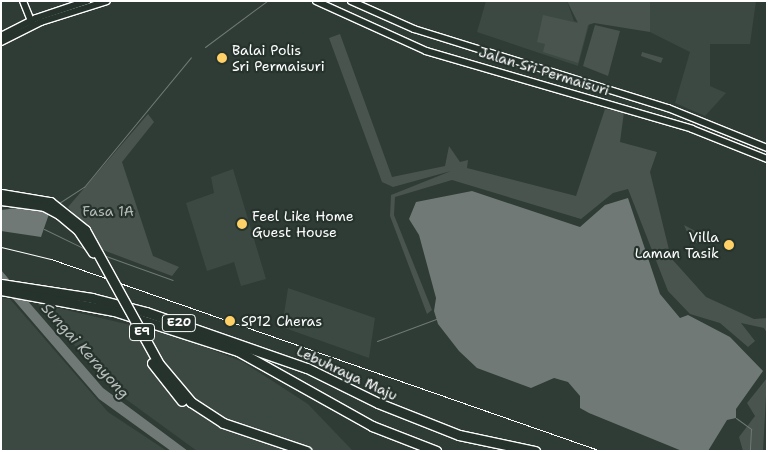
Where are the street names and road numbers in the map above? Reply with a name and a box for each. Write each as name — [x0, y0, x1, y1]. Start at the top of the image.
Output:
street label: Jalan Sri Permaisuri — [477, 43, 611, 99]
road number: E20 — [162, 314, 196, 332]
road number: E9 — [128, 322, 156, 342]
street label: Lebuhraya Maju — [294, 342, 400, 404]

